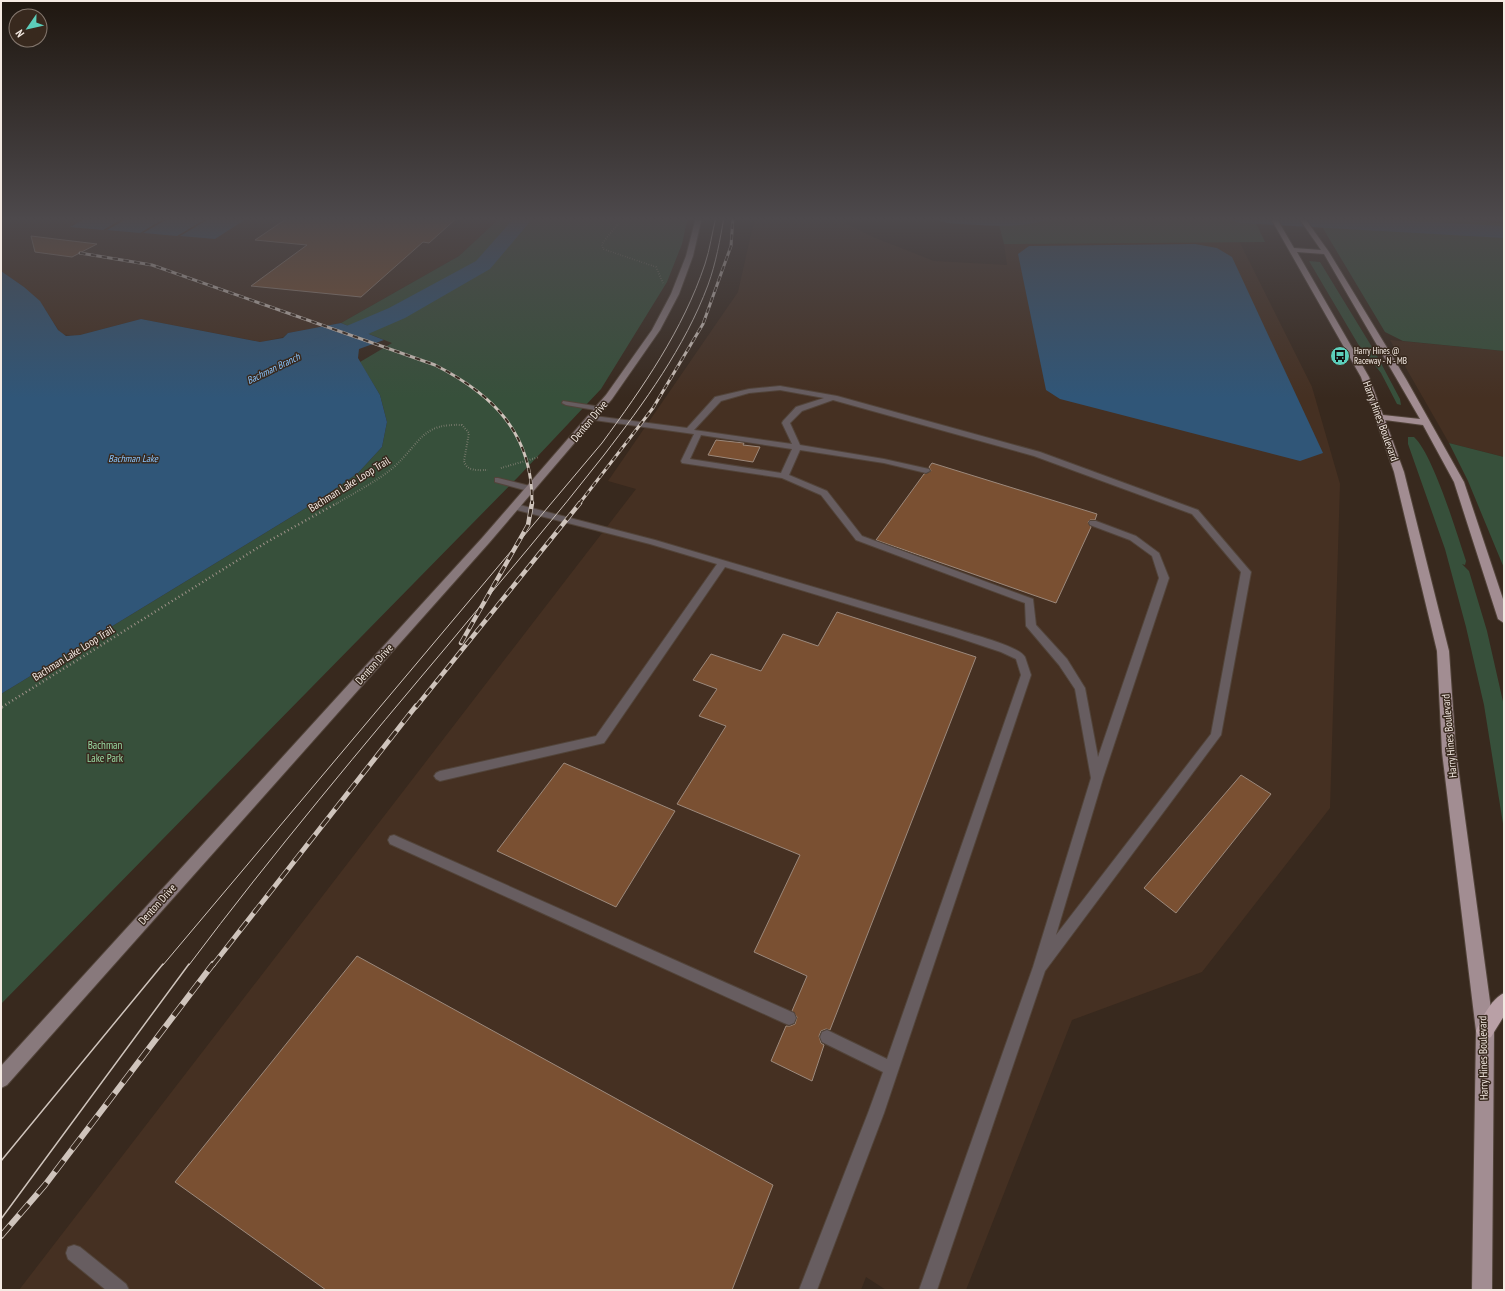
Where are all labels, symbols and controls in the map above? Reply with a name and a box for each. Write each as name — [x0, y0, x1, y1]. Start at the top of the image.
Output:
north arrow — [8, 8, 48, 48]
text: N — [12, 27, 27, 40]
bus stop icon: Harry Hines @ Raceway - N - MB — [1329, 345, 1351, 367]
place label: Harry Hines @ Raceway - N - MB — [1354, 345, 1407, 366]
water label: Bachman Branch — [245, 350, 302, 387]
street label: Harry Hines Boulevard — [1360, 379, 1402, 463]
street label: Denton Drive — [568, 397, 611, 445]
water label: Bachman Lake — [108, 452, 159, 465]
street label: Bachman Lake Loop Trail — [306, 453, 393, 515]
street label: Bachman Lake Loop Trail — [30, 622, 117, 684]
street label: Denton Drive — [352, 640, 396, 687]
street label: Harry Hines Boulevard — [1438, 693, 1460, 779]
park label: Bachman Lake Park — [87, 738, 124, 765]
street label: Denton Drive — [135, 880, 179, 927]
street label: Harry Hines Boulevard — [1475, 1016, 1491, 1100]

